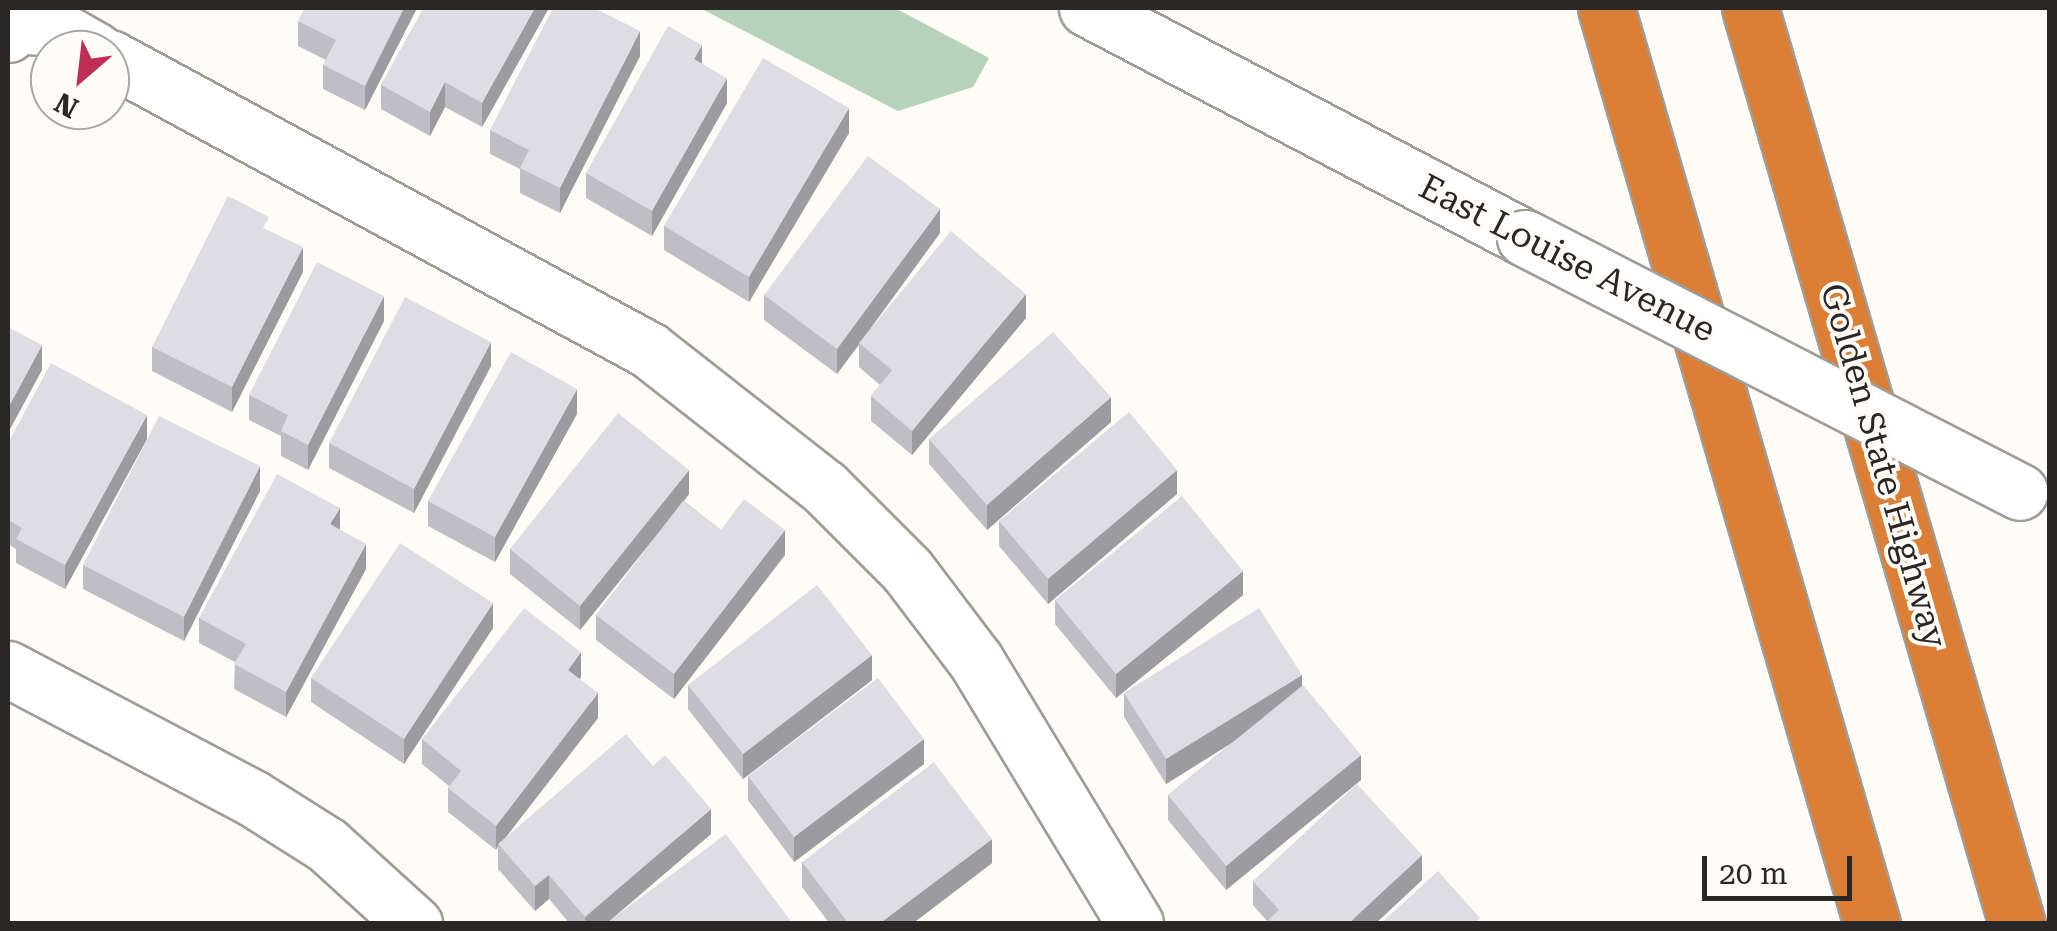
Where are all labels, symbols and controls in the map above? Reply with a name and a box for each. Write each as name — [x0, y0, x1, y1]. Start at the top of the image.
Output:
north arrow — [30, 30, 130, 130]
text: N — [49, 86, 84, 125]
street label: East Louise Avenue — [1412, 166, 1722, 352]
street label: Golden State Highway — [1811, 279, 1955, 653]
scale bar — [1707, 836, 1857, 898]
text: 20 m — [1719, 856, 1788, 891]

